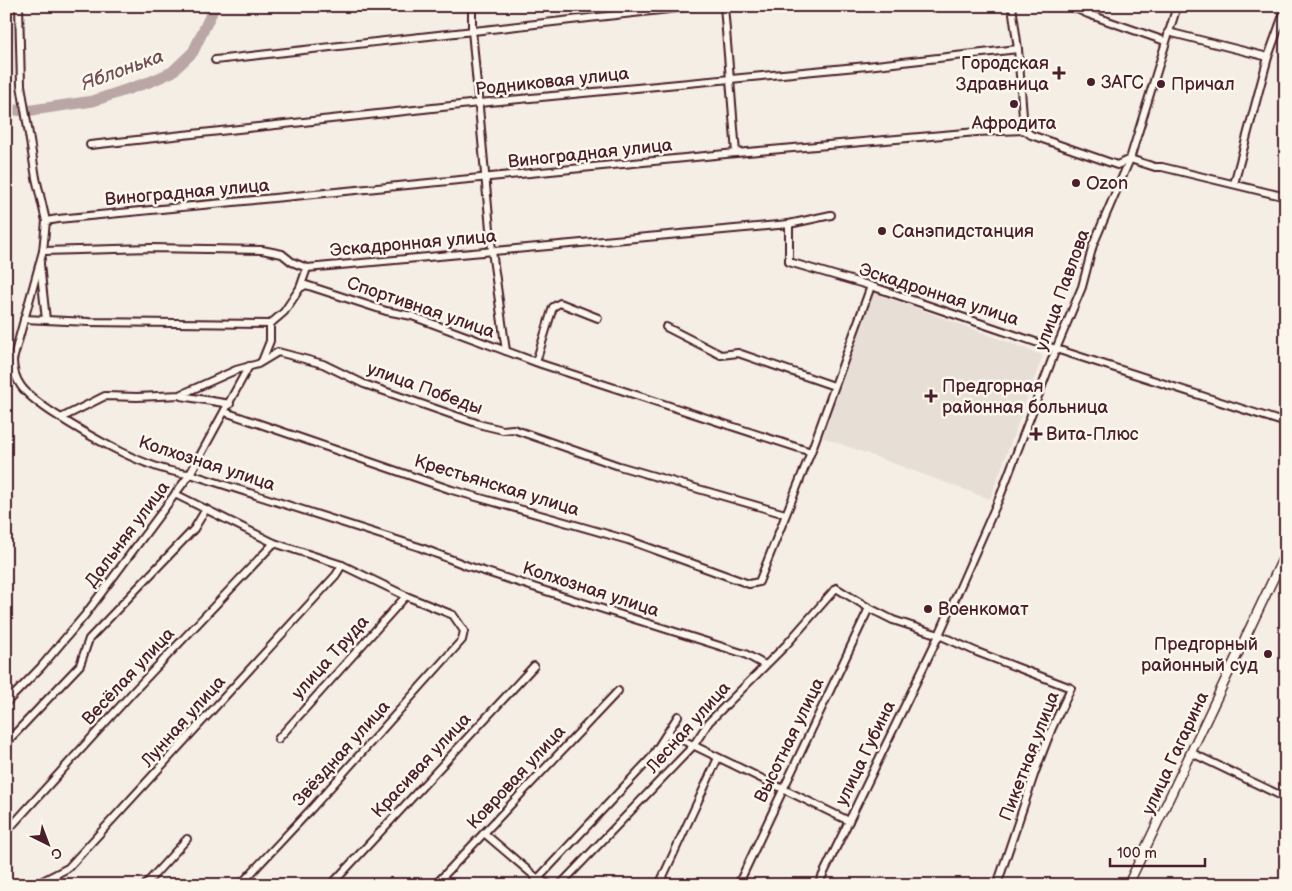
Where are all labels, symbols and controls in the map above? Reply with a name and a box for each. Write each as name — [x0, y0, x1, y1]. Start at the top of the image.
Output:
water label: Яблонька — [77, 45, 167, 96]
place label: Городская Здравница — [956, 53, 1049, 95]
street label: Родниковая улица — [474, 63, 630, 100]
marker: Городская Здравница — [1053, 67, 1065, 79]
place label: ЗАГС — [1101, 72, 1144, 93]
place label: Причал — [1171, 74, 1235, 95]
marker: ЗАГС — [1085, 76, 1097, 88]
marker: Причал — [1155, 78, 1167, 90]
marker: Афродита — [1008, 98, 1020, 110]
place label: Афродита — [971, 113, 1057, 134]
street label: Виноградная улица — [507, 134, 674, 173]
place label: Ozon — [1086, 173, 1128, 194]
street label: Виноградная улица — [104, 175, 271, 210]
marker: Ozon — [1070, 177, 1082, 189]
place label: Санэпидстанция — [892, 221, 1034, 242]
marker: Санэпидстанция — [876, 225, 888, 237]
street label: Эскадронная улица — [329, 226, 498, 261]
street label: улица Павлова — [1031, 226, 1094, 354]
street label: Эскадронная улица — [856, 259, 1022, 330]
street label: Спортивная улица — [344, 272, 498, 343]
street label: улица Победы — [364, 358, 485, 419]
place label: Предгорная районная больница — [942, 376, 1108, 418]
marker: Предгорная районная больница — [924, 389, 938, 403]
place label: Вита-Плюс — [1046, 424, 1139, 445]
marker: Вита-Плюс — [1030, 428, 1042, 440]
street label: Колхозная улица — [136, 431, 278, 496]
street label: Крестьянская улица — [412, 450, 582, 521]
street label: Дальняя улица — [81, 477, 174, 591]
street label: Колхозная улица — [520, 557, 662, 622]
place label: Военкомат — [938, 599, 1029, 620]
marker: Военкомат — [922, 603, 934, 615]
street label: улица Труда — [287, 611, 374, 703]
street label: Весёлая улица — [78, 623, 179, 729]
place label: Предгорный районный суд — [1141, 634, 1258, 676]
marker: Предгорный районный суд — [1262, 648, 1274, 660]
street label: Лунная улица — [136, 671, 230, 772]
street label: Высотная улица — [750, 674, 829, 806]
street label: Лесная улица — [641, 677, 735, 778]
street label: Пикетная улица — [995, 688, 1064, 824]
street label: улица Гагарина — [1138, 688, 1213, 818]
street label: Звёздная улица — [288, 696, 395, 811]
street label: улица Губина — [831, 697, 900, 809]
street label: Красивая улица — [367, 708, 476, 822]
street label: Ковровая улица — [463, 721, 570, 834]
north arrow — [22, 818, 72, 868]
scale bar — [1110, 836, 1204, 868]
text: С — [47, 844, 66, 863]
text: 100 m — [1117, 844, 1157, 863]

